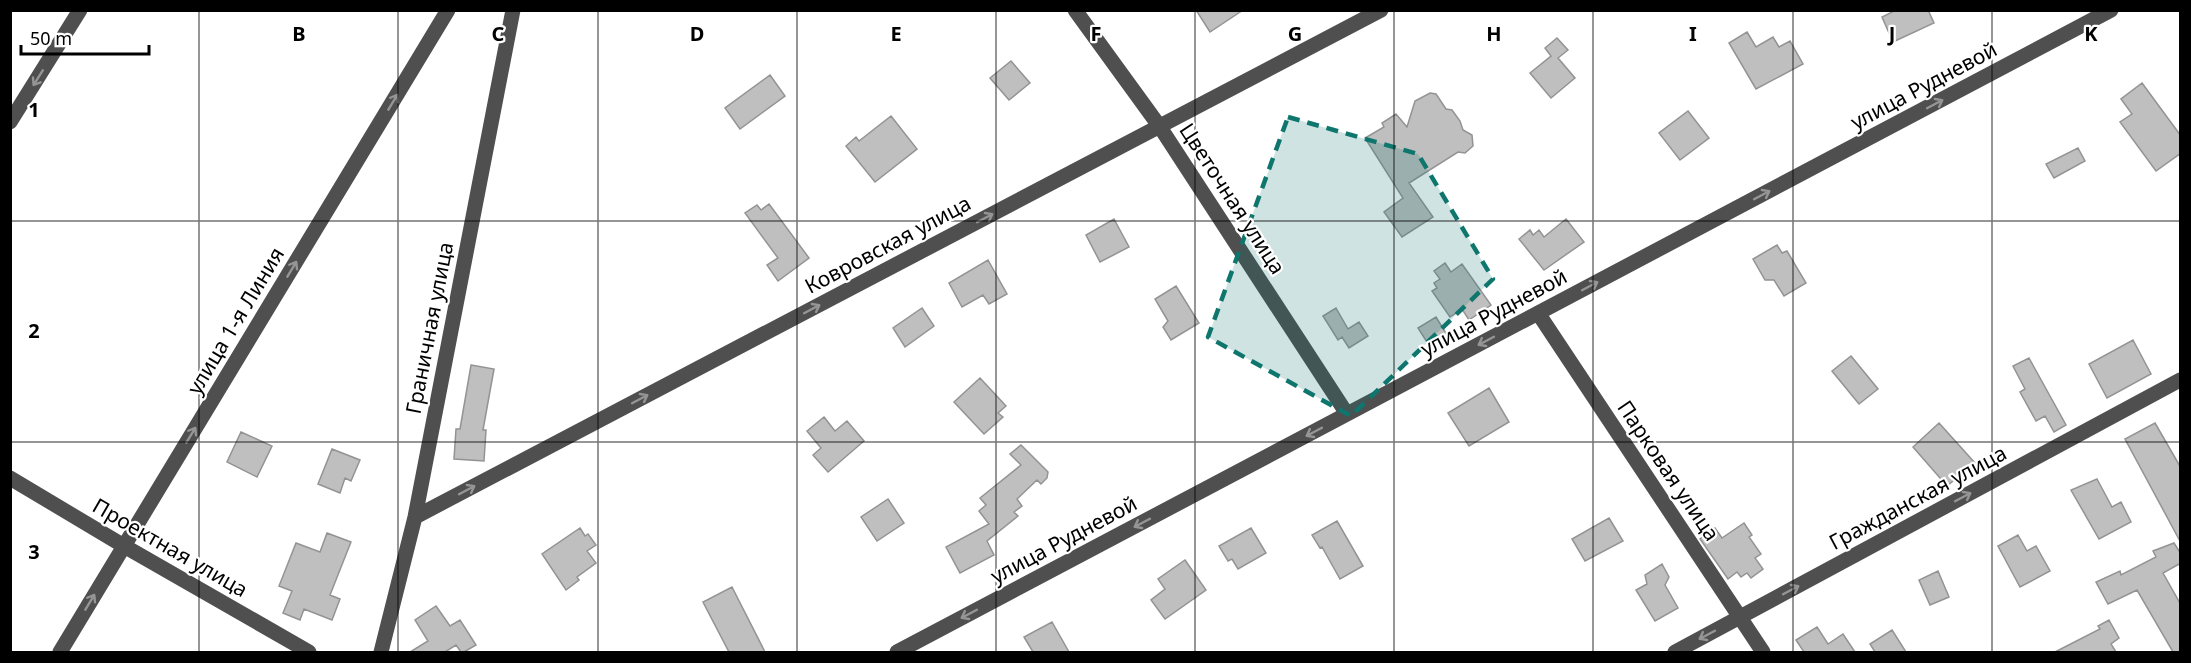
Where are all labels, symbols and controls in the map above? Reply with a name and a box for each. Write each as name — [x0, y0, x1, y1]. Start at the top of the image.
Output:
scale bar — [21, 18, 148, 56]
text: B — [292, 20, 306, 47]
text: C — [492, 20, 505, 47]
text: D — [690, 20, 704, 47]
text: E — [890, 20, 902, 47]
text: F — [1091, 20, 1101, 47]
text: G — [1288, 20, 1302, 47]
text: H — [1486, 20, 1502, 47]
text: I — [1689, 20, 1697, 47]
text: J — [1887, 20, 1895, 47]
text: K — [2084, 20, 2098, 47]
text: 50 m — [30, 26, 72, 50]
street label: улица Рудневой — [1845, 35, 2002, 135]
one-way arrow — [31, 69, 43, 86]
one-way arrow — [387, 94, 399, 111]
text: 1 — [28, 96, 40, 123]
one-way arrow — [1925, 98, 1943, 109]
street label: Цветочная улица — [1174, 118, 1292, 279]
street label: Ковровская улица — [800, 189, 975, 300]
one-way arrow — [1753, 189, 1771, 200]
one-way arrow — [976, 212, 993, 224]
street label: Граничная улица — [399, 239, 459, 416]
street label: улица 1-я Линия — [180, 242, 290, 399]
one-way arrow — [286, 261, 298, 278]
street label: улица Рудневой — [1415, 262, 1572, 362]
one-way arrow — [1581, 280, 1598, 292]
one-way arrow — [803, 303, 821, 314]
text: 2 — [28, 317, 40, 344]
one-way arrow — [1478, 336, 1496, 347]
one-way arrow — [630, 393, 648, 404]
street label: Парковая улица — [1611, 395, 1726, 546]
one-way arrow — [1306, 426, 1323, 438]
one-way arrow — [185, 427, 198, 444]
street label: Гражданская улица — [1824, 438, 2011, 556]
one-way arrow — [458, 484, 475, 496]
street label: улица Рудневой — [985, 489, 1142, 589]
street label: Проектная улица — [88, 491, 253, 603]
one-way arrow — [1954, 491, 1971, 503]
one-way arrow — [1133, 518, 1151, 529]
text: 3 — [28, 538, 40, 565]
one-way arrow — [1782, 584, 1800, 595]
one-way arrow — [85, 594, 97, 611]
one-way arrow — [961, 609, 979, 620]
one-way arrow — [1699, 630, 1717, 641]

